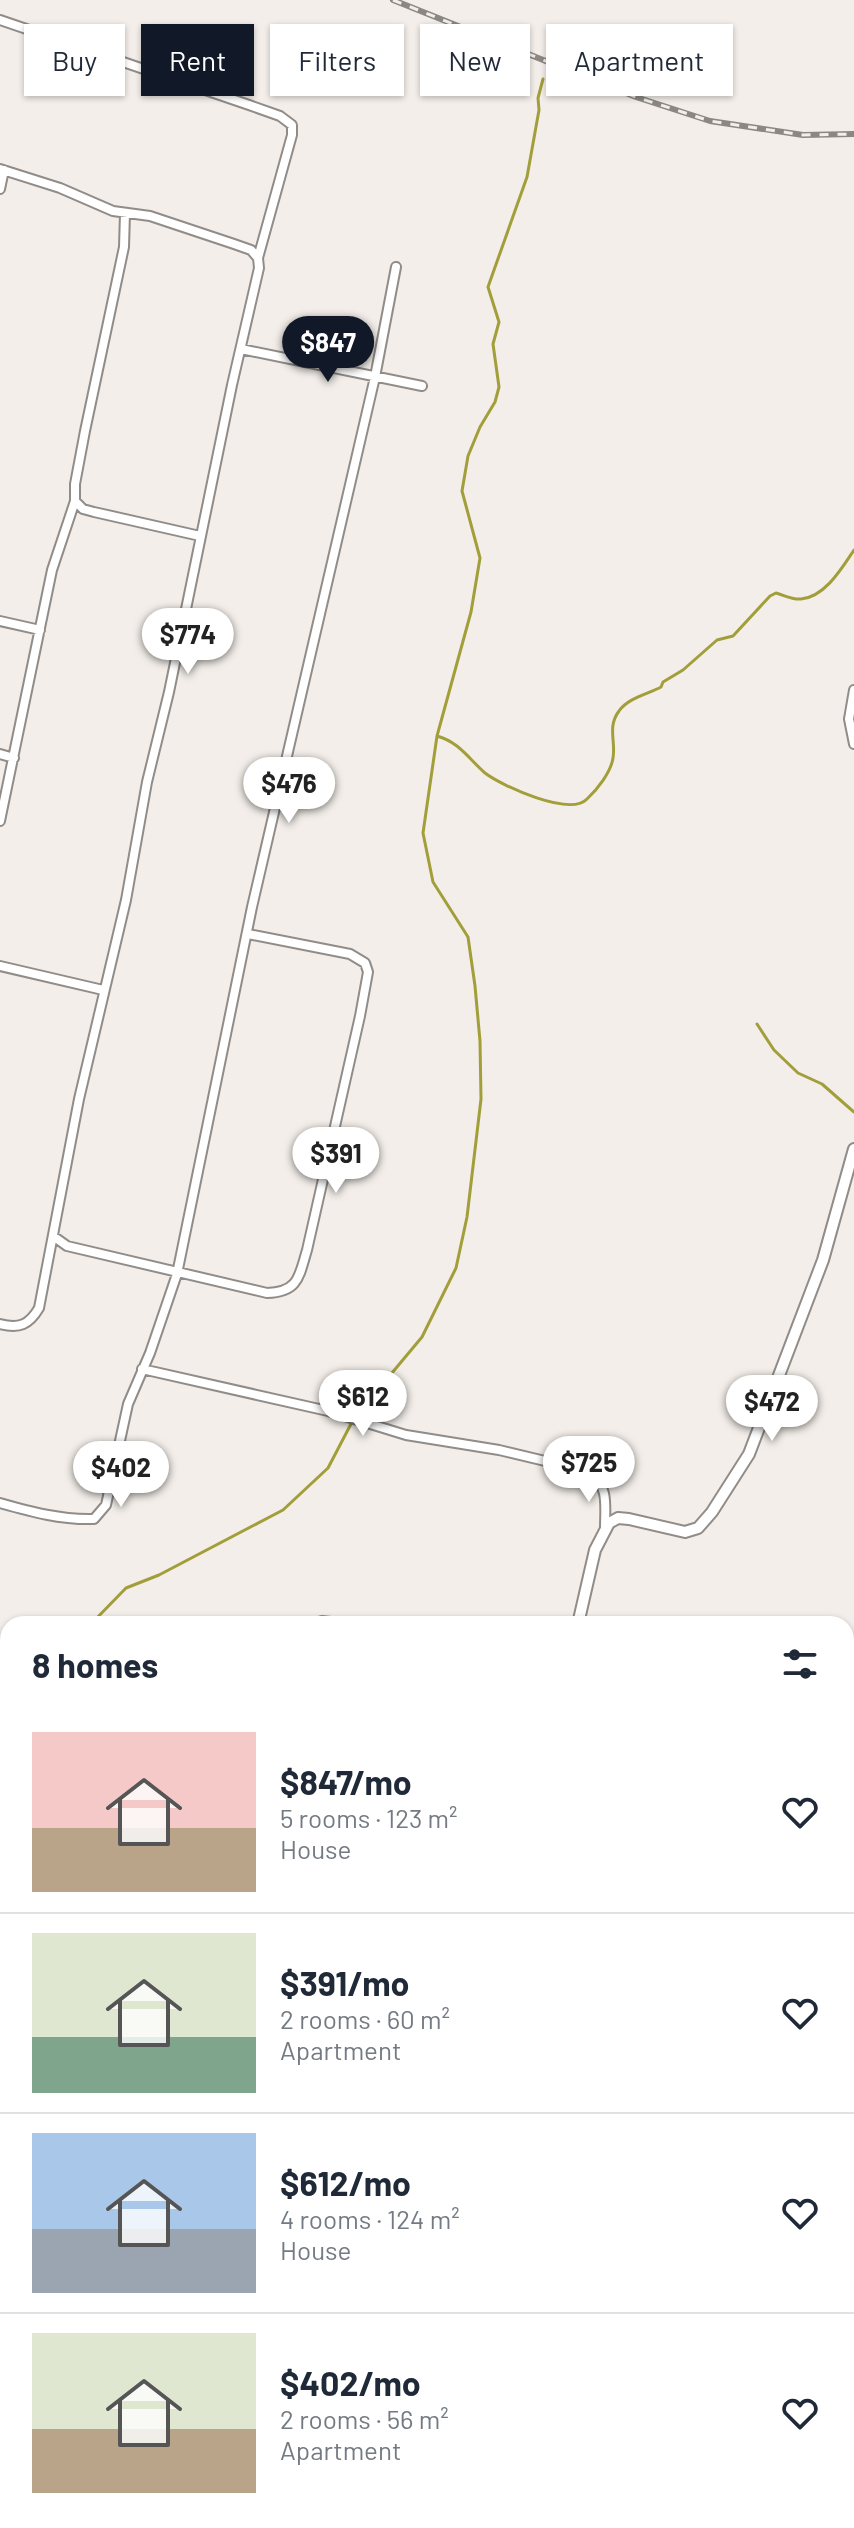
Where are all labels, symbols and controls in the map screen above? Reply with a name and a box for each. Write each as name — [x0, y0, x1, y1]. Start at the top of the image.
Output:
chip: Buy — [24, 24, 125, 96]
chip: Rent — [141, 24, 254, 96]
chip: Filters — [270, 24, 404, 96]
chip: New — [420, 24, 530, 96]
chip: Apartment — [546, 24, 733, 96]
pin: $847 — [281, 316, 375, 384]
text: $847 — [300, 326, 356, 357]
pin: $774 — [141, 608, 235, 676]
text: $774 — [160, 618, 216, 649]
pin: $476 — [242, 757, 336, 825]
text: $476 — [261, 767, 317, 798]
pin: $391 — [289, 1127, 383, 1195]
text: $391 — [310, 1137, 362, 1168]
pin: $612 — [316, 1370, 410, 1438]
pin: $472 — [725, 1375, 819, 1443]
text: $612 — [337, 1380, 389, 1411]
text: $472 — [744, 1385, 800, 1416]
pin: $725 — [542, 1436, 636, 1504]
pin: $402 — [74, 1441, 168, 1509]
text: $725 — [561, 1446, 617, 1477]
text: $402 — [91, 1451, 151, 1482]
icon: filters — [778, 1642, 822, 1686]
text: 8 homes — [32, 1644, 158, 1685]
text: $847/mo — [280, 1761, 412, 1802]
icon: home — [96, 1764, 192, 1860]
icon: heart — [778, 1790, 822, 1834]
text: 5 rooms · 123 m² — [280, 1802, 458, 1833]
text: House — [280, 1833, 351, 1864]
text: $391/mo — [280, 1962, 410, 2003]
icon: home — [96, 1965, 192, 2061]
icon: heart — [778, 1991, 822, 2035]
text: 2 rooms · 60 m² — [280, 2003, 450, 2034]
text: Apartment — [280, 2034, 401, 2065]
text: $612/mo — [280, 2162, 411, 2203]
icon: home — [96, 2165, 192, 2261]
icon: heart — [778, 2191, 822, 2235]
text: 4 rooms · 124 m² — [280, 2203, 460, 2234]
text: House — [280, 2234, 351, 2265]
text: $402/mo — [280, 2362, 421, 2403]
icon: home — [96, 2365, 192, 2461]
icon: heart — [778, 2391, 822, 2435]
text: 2 rooms · 56 m² — [280, 2403, 449, 2434]
text: Apartment — [280, 2434, 401, 2465]

